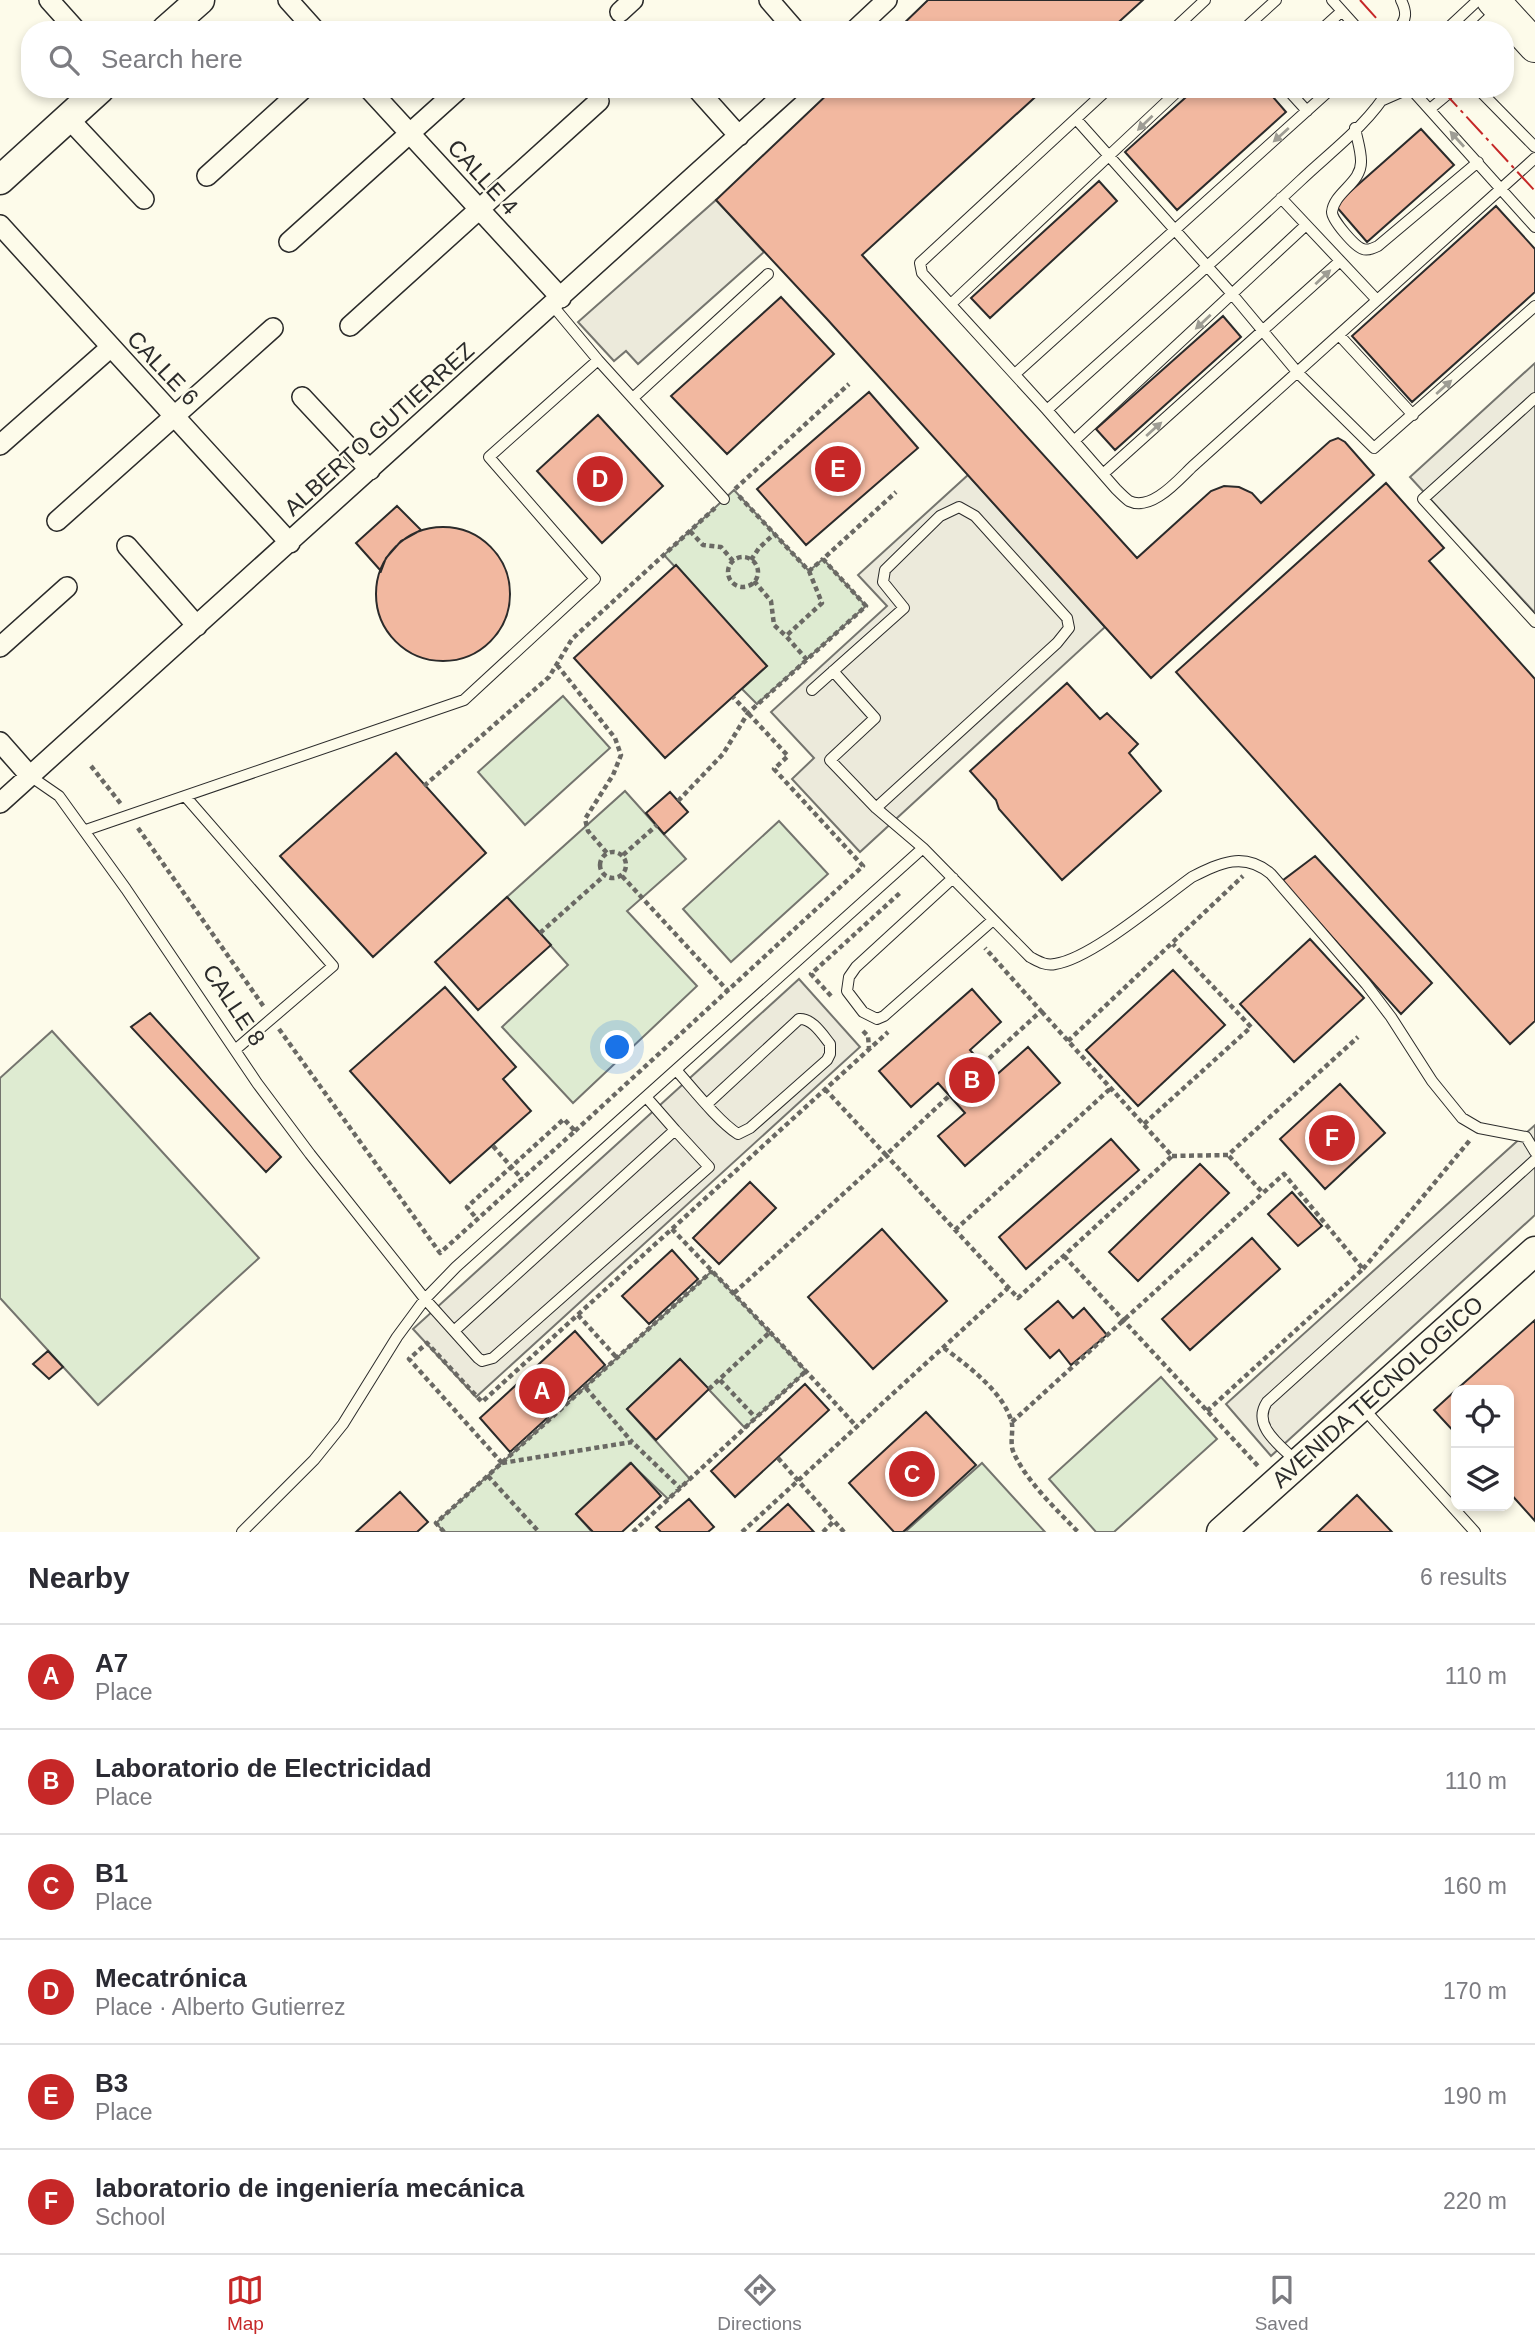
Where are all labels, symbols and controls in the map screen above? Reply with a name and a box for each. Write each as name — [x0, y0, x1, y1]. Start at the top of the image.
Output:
search box — [21, 21, 1514, 98]
icon: search — [45, 41, 83, 79]
text: Search here — [101, 44, 243, 74]
one-way arrow — [1137, 115, 1154, 131]
one-way arrow — [1272, 127, 1290, 143]
one-way arrow — [1450, 131, 1466, 148]
street label: CALLE 4 — [443, 134, 524, 220]
one-way arrow — [1314, 269, 1331, 285]
one-way arrow — [1195, 313, 1212, 329]
street label: CALLE 6 — [122, 325, 204, 411]
street label: ALBERTO GUTIERREZ — [279, 337, 479, 521]
one-way arrow — [1435, 379, 1453, 395]
one-way arrow — [1145, 421, 1163, 437]
pin: E — [815, 443, 861, 495]
pin: D — [577, 453, 623, 505]
street label: CALLE 8 — [197, 960, 271, 1050]
your location — [600, 1030, 634, 1064]
pin: B — [949, 1054, 995, 1106]
pin: F — [1309, 1112, 1355, 1164]
street label: AVENIDA TECNOLOGICO — [1267, 1291, 1488, 1493]
pin: A — [519, 1365, 565, 1417]
map controls — [1451, 1385, 1514, 1511]
button: locate — [1451, 1385, 1514, 1448]
pin: C — [889, 1448, 935, 1500]
button: layers — [1451, 1448, 1514, 1511]
text: Nearby — [28, 1561, 130, 1594]
text: 6 results — [1420, 1564, 1507, 1590]
text: A7 — [95, 1648, 128, 1678]
text: A — [43, 1663, 59, 1689]
text: 110 m — [1445, 1663, 1507, 1689]
text: Place — [95, 1679, 153, 1705]
text: Laboratorio de Electricidad — [95, 1753, 432, 1783]
text: B — [43, 1768, 59, 1794]
text: 110 m — [1445, 1768, 1507, 1794]
text: Place — [95, 1784, 153, 1810]
text: B1 — [95, 1858, 128, 1888]
text: C — [43, 1873, 59, 1899]
text: 160 m — [1443, 1873, 1507, 1899]
text: Place — [95, 1889, 153, 1915]
text: Mecatrónica — [95, 1963, 247, 1993]
text: D — [43, 1978, 59, 2004]
text: 170 m — [1443, 1978, 1507, 2004]
text: Place · Alberto Gutierrez — [95, 1994, 346, 2020]
text: B3 — [95, 2068, 128, 2098]
text: E — [43, 2083, 59, 2109]
text: 190 m — [1443, 2083, 1507, 2109]
text: Place — [95, 2099, 153, 2125]
text: laboratorio de ingeniería mecánica — [95, 2173, 524, 2203]
text: F — [44, 2188, 58, 2214]
text: 220 m — [1443, 2188, 1507, 2214]
text: School — [95, 2204, 165, 2230]
tab: Map — [226, 2271, 264, 2335]
tab: Directions — [717, 2271, 802, 2335]
tab: Saved — [1255, 2271, 1309, 2335]

